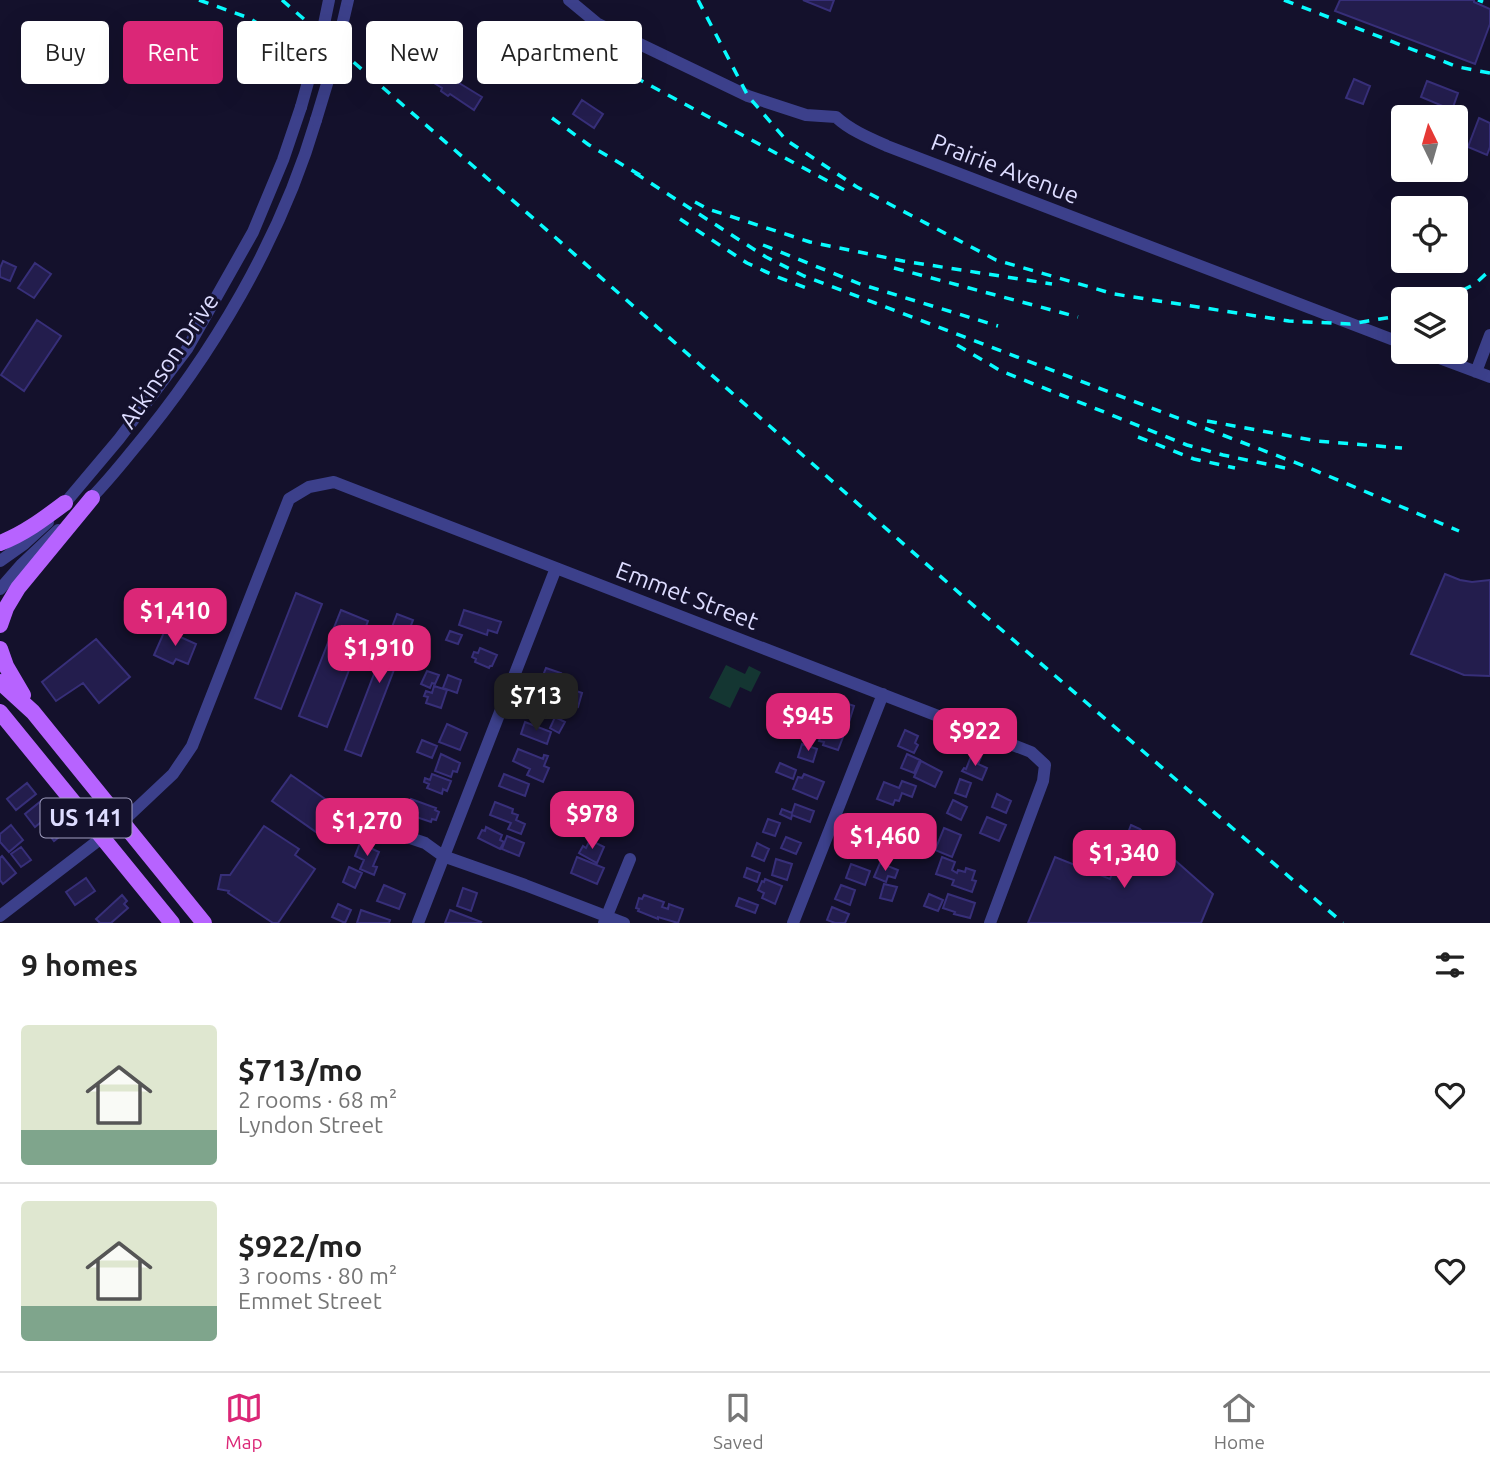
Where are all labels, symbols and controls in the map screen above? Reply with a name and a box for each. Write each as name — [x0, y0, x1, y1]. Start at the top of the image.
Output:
chip: Buy — [21, 21, 109, 84]
chip: Rent — [123, 21, 223, 84]
chip: Filters — [237, 21, 352, 84]
chip: New — [366, 21, 463, 84]
chip: Apartment — [477, 21, 642, 84]
north arrow — [1391, 105, 1468, 182]
map controls — [1391, 105, 1468, 364]
street label: Prairie Avenue — [927, 128, 1083, 209]
button: locate — [1391, 196, 1468, 273]
button: layers — [1391, 287, 1468, 364]
street label: Atkinson Drive — [113, 288, 224, 433]
street label: Emmet Street — [612, 556, 763, 635]
pin: $1,410 — [118, 588, 232, 648]
text: $1,410 — [140, 598, 210, 623]
pin: $1,910 — [322, 626, 436, 685]
text: $1,910 — [344, 635, 414, 660]
pin: $713 — [495, 674, 577, 733]
text: $713 — [510, 683, 562, 708]
pin: $945 — [767, 694, 849, 753]
text: $945 — [782, 703, 834, 728]
pin: $922 — [934, 708, 1016, 768]
text: $922 — [949, 718, 1001, 743]
pin: $978 — [551, 792, 633, 851]
road number: US 141 — [41, 798, 132, 838]
pin: $1,270 — [310, 798, 424, 858]
text: $978 — [566, 801, 618, 826]
text: $1,270 — [332, 808, 402, 833]
pin: $1,460 — [828, 814, 942, 873]
text: $1,460 — [850, 823, 920, 848]
pin: $1,340 — [1067, 830, 1181, 890]
text: $1,340 — [1089, 840, 1159, 865]
icon: filters — [1431, 946, 1469, 984]
text: 9 homes — [21, 948, 138, 982]
icon: home — [77, 1053, 161, 1137]
text: $713/mo — [238, 1053, 362, 1087]
icon: heart — [1431, 1076, 1469, 1114]
text: 2 rooms · 68 m² — [238, 1087, 397, 1112]
text: Lyndon Street — [238, 1112, 383, 1137]
icon: home — [77, 1229, 161, 1313]
text: $922/mo — [238, 1229, 362, 1263]
icon: heart — [1431, 1252, 1469, 1290]
text: 3 rooms · 80 m² — [238, 1263, 397, 1288]
text: Emmet Street — [238, 1288, 382, 1313]
tab: Map — [225, 1389, 263, 1453]
tab: Saved — [713, 1389, 764, 1453]
tab: Home — [1214, 1389, 1265, 1453]

